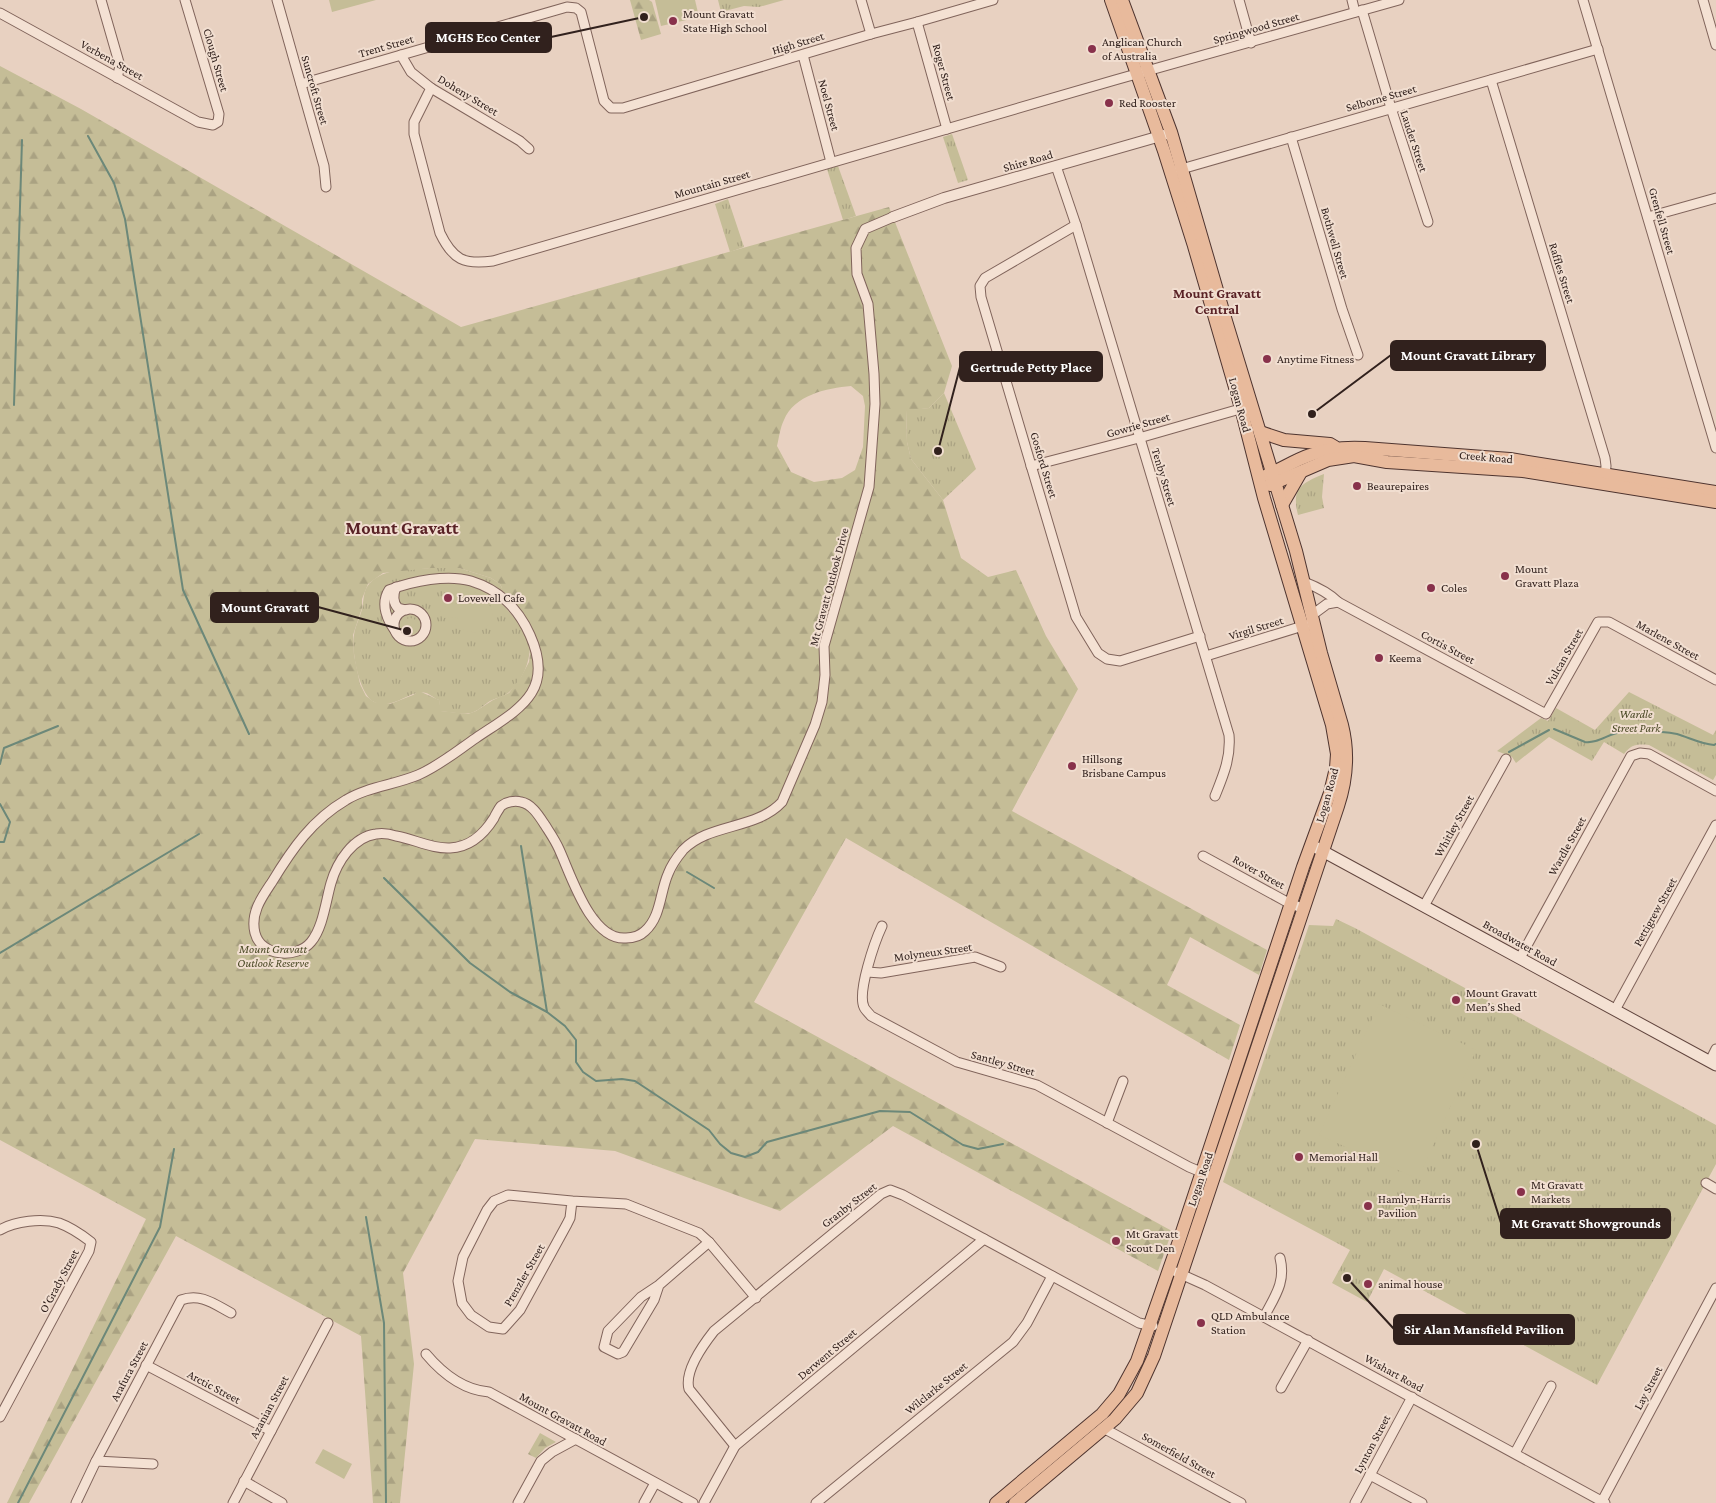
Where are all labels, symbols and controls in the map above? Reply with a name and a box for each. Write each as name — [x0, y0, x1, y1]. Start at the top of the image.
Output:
place label: Mount Gravatt State High School — [683, 7, 767, 35]
street label: Springwood Street — [1211, 9, 1302, 47]
marker: Mount Gravatt State High School — [667, 15, 679, 27]
callout: MGHS Eco Center — [426, 23, 551, 52]
street label: Clough Street — [200, 27, 232, 94]
street label: High Street — [770, 28, 827, 58]
text: MGHS Eco Center — [436, 29, 541, 45]
street label: Trent Street — [357, 31, 416, 61]
place label: Anglican Church of Australia — [1102, 35, 1182, 63]
street label: Verbena Street — [78, 37, 147, 83]
street label: Roger Street — [930, 42, 959, 103]
marker: Anglican Church of Australia — [1086, 43, 1098, 55]
street label: Suncroft Street — [298, 54, 332, 127]
street label: Doheny Street — [435, 71, 502, 119]
street label: Noel Street — [815, 78, 843, 133]
street label: Selborne Street — [1344, 81, 1419, 115]
place label: Red Rooster — [1119, 96, 1177, 110]
marker: Red Rooster — [1103, 97, 1115, 109]
street label: Lauder Street — [1397, 108, 1431, 175]
street label: Shire Road — [1002, 147, 1055, 175]
street label: Mountain Street — [673, 166, 752, 201]
street label: Grenfell Street — [1646, 186, 1678, 257]
street label: Bothwell Street — [1318, 206, 1352, 281]
street label: Raffles Street — [1546, 241, 1578, 306]
district label: Mount Gravatt Central — [1173, 285, 1262, 317]
callout: Mount Gravatt Library — [1391, 341, 1545, 370]
text: Mount Gravatt Library — [1401, 347, 1535, 363]
callout: Gertrude Petty Place — [960, 352, 1102, 381]
place label: Anytime Fitness — [1277, 352, 1354, 366]
marker: Anytime Fitness — [1261, 353, 1273, 365]
text: Gertrude Petty Place — [970, 359, 1092, 375]
street label: Logan Road — [1226, 376, 1254, 435]
street label: Gowrie Street — [1105, 409, 1172, 441]
street label: Gosford Street — [1027, 430, 1061, 501]
street label: Tenby Street — [1149, 446, 1180, 509]
street label: Creek Road — [1459, 448, 1514, 466]
place label: Beaurepaires — [1367, 479, 1429, 493]
marker: Beaurepaires — [1351, 480, 1363, 492]
district label: Mount Gravatt — [346, 518, 459, 538]
street label: Mt Gravatt Outlook Drive — [806, 526, 852, 648]
place label: Mount Gravatt Plaza — [1515, 562, 1579, 590]
marker: Mount Gravatt Plaza — [1499, 570, 1511, 582]
place label: Coles — [1441, 581, 1467, 595]
marker: Coles — [1425, 582, 1437, 594]
place label: Lovewell Cafe — [458, 591, 524, 605]
marker: Lovewell Cafe — [442, 592, 454, 604]
callout: Mount Gravatt — [211, 593, 318, 622]
text: Mount Gravatt — [221, 599, 310, 615]
street label: Virgil Street — [1227, 613, 1286, 643]
street label: Marlene Street — [1634, 617, 1703, 664]
street label: Vulcan Street — [1542, 625, 1586, 688]
street label: Cortis Street — [1418, 627, 1478, 668]
place label: Keema — [1389, 651, 1422, 665]
marker: Keema — [1373, 652, 1385, 664]
park label: Wardle Street Park — [1612, 707, 1661, 735]
place label: Hillsong Brisbane Campus — [1082, 752, 1166, 780]
marker: Hillsong Brisbane Campus — [1066, 760, 1078, 772]
street label: Logan Road — [1313, 765, 1342, 824]
street label: Whitley Street — [1431, 792, 1477, 860]
street label: Wardle Street — [1545, 813, 1589, 878]
street label: Rover Street — [1230, 852, 1289, 893]
street label: Pettigrew Street — [1630, 874, 1680, 949]
street label: Broadwater Road — [1480, 917, 1560, 969]
street label: Molyneux Street — [893, 939, 974, 964]
park label: Mount Gravatt Outlook Reserve — [237, 942, 309, 970]
place label: Mount Gravatt Men’s Shed — [1466, 986, 1538, 1014]
marker: Mount Gravatt Men’s Shed — [1450, 994, 1462, 1006]
street label: Santley Street — [969, 1047, 1038, 1079]
street label: Logan Road — [1184, 1149, 1216, 1208]
place label: Memorial Hall — [1309, 1150, 1378, 1164]
marker: Memorial Hall — [1293, 1151, 1305, 1163]
place label: Mt Gravatt Markets — [1531, 1178, 1584, 1206]
street label: Granby Street — [819, 1179, 880, 1231]
marker: Mt Gravatt Markets — [1515, 1186, 1527, 1198]
place label: Hamlyn-Harris Pavilion — [1378, 1192, 1451, 1220]
marker: Hamlyn-Harris Pavilion — [1362, 1200, 1374, 1212]
callout: Mt Gravatt Showgrounds — [1501, 1209, 1670, 1238]
text: Mt Gravatt Showgrounds — [1511, 1215, 1661, 1231]
place label: Mt Gravatt Scout Den — [1126, 1227, 1179, 1255]
marker: Mt Gravatt Scout Den — [1110, 1235, 1122, 1247]
street label: Prenzler Street — [500, 1240, 548, 1309]
street label: O'Grady Street — [36, 1246, 82, 1315]
place label: animal house — [1378, 1277, 1443, 1291]
marker: animal house — [1362, 1278, 1374, 1290]
place label: QLD Ambulance Station — [1211, 1309, 1290, 1337]
callout: Sir Alan Mansfield Pavilion — [1394, 1315, 1574, 1344]
marker: QLD Ambulance Station — [1195, 1317, 1207, 1329]
text: Sir Alan Mansfield Pavilion — [1404, 1321, 1564, 1337]
street label: Derwent Street — [795, 1325, 860, 1383]
street label: Arafura Street — [107, 1338, 151, 1404]
street label: Wishart Road — [1362, 1351, 1427, 1395]
street label: Wilclarke Street — [902, 1358, 971, 1417]
street label: Lay Street — [1631, 1363, 1666, 1412]
street label: Arctic Street — [185, 1367, 244, 1407]
street label: Azanian Street — [247, 1372, 292, 1441]
street label: Mount Gravatt Road — [517, 1389, 610, 1449]
street label: Lynton Street — [1351, 1411, 1394, 1476]
street label: Somerfield Street — [1140, 1429, 1219, 1482]

